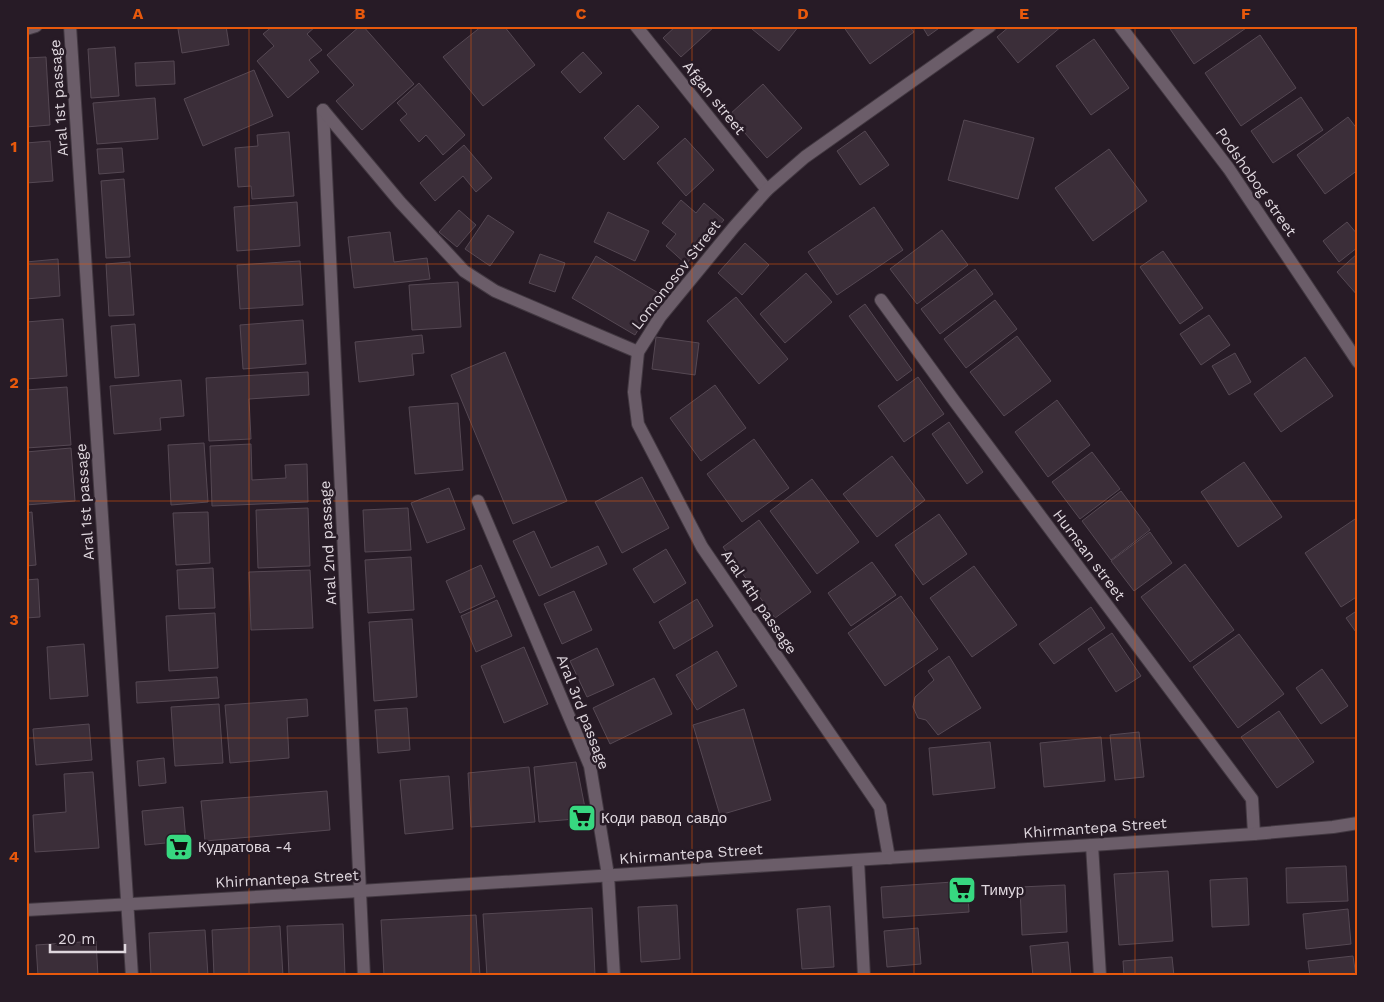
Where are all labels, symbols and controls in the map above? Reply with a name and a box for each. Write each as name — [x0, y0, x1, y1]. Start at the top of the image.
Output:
text: A — [133, 4, 144, 23]
text: B — [355, 4, 366, 23]
text: C — [576, 4, 587, 23]
text: D — [797, 4, 809, 23]
text: E — [1019, 4, 1029, 23]
text: F — [1241, 4, 1251, 23]
street label: Aral 1st passage — [46, 39, 72, 157]
street label: Afgan street — [679, 58, 750, 139]
street label: Podshobog street — [1212, 124, 1301, 240]
text: 1 — [11, 137, 17, 156]
street label: Lomonosov Street — [628, 216, 725, 333]
text: 2 — [9, 373, 19, 392]
street label: Aral 1st passage — [72, 443, 98, 561]
street label: Aral 2nd passage — [316, 480, 340, 606]
street label: Humsan street — [1049, 506, 1129, 604]
street label: Aral 4th passage — [717, 546, 801, 658]
text: 3 — [9, 610, 19, 629]
street label: Aral 3rd passage — [553, 652, 613, 772]
supermarket icon: Коди равод савдо — [567, 803, 597, 833]
place label: Коди равод савдо — [601, 809, 727, 827]
street label: Khirmаntepa Street — [1023, 814, 1168, 842]
supermarket icon: Кудратова -4 — [164, 832, 194, 862]
place label: Кудратова -4 — [198, 838, 292, 856]
street label: Khirmаntepa Street — [619, 840, 764, 868]
text: 4 — [9, 847, 19, 866]
street label: Khirmаntepa Street — [215, 866, 360, 892]
supermarket icon: Тимур — [947, 875, 977, 905]
place label: Тимур — [981, 881, 1024, 899]
scale bar — [50, 922, 125, 954]
text: 20 m — [58, 930, 96, 948]

